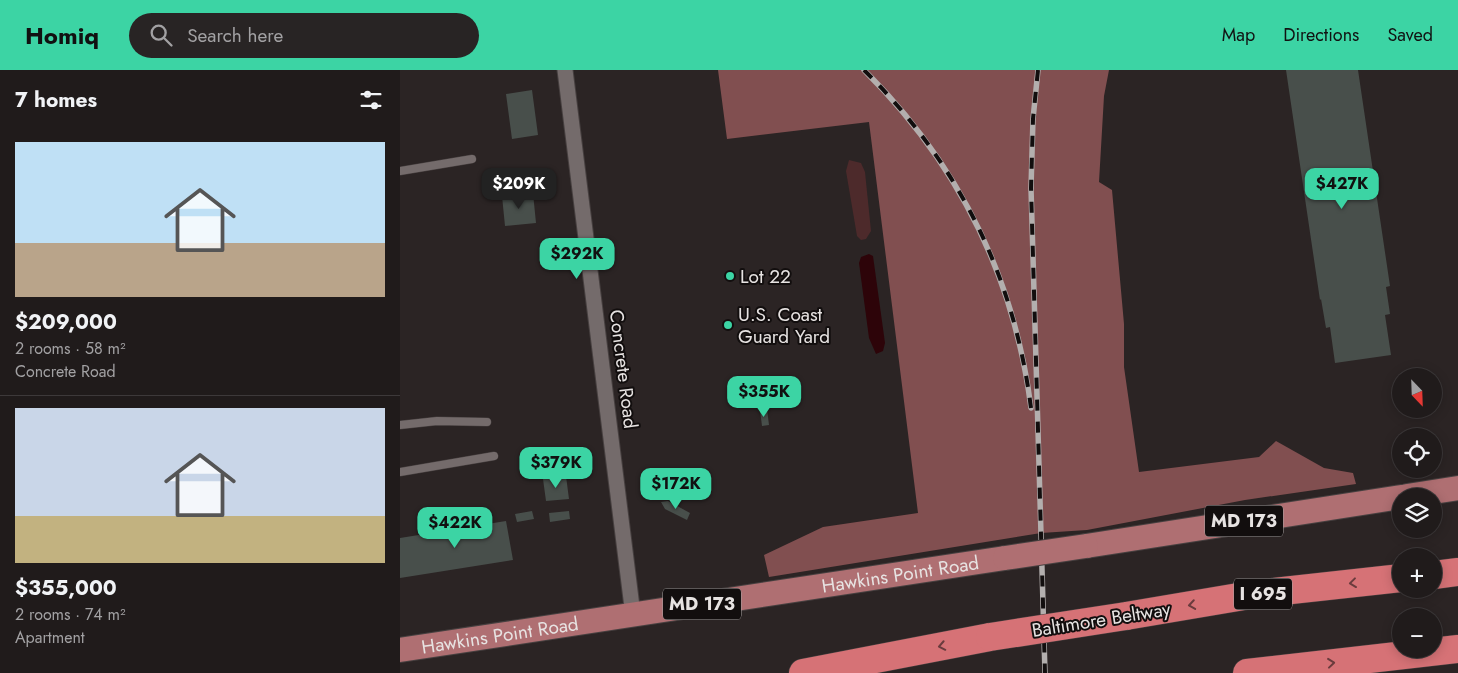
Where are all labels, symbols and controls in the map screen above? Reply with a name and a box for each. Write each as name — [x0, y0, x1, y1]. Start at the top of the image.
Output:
search box — [129, 13, 479, 58]
text: Homiq — [25, 18, 99, 53]
icon: search — [147, 21, 175, 49]
text: Search here — [187, 22, 283, 49]
text: Map — [1222, 22, 1255, 48]
text: Directions — [1283, 22, 1359, 48]
text: Saved — [1387, 22, 1433, 48]
text: 7 homes — [15, 85, 97, 115]
icon: filters — [357, 86, 385, 114]
pin: $209K — [484, 168, 554, 210]
pin: $427K — [1307, 168, 1377, 210]
text: $209K — [493, 172, 545, 195]
text: $427K — [1316, 172, 1368, 195]
icon: home — [155, 175, 245, 265]
pin: $292K — [542, 238, 612, 280]
text: $292K — [551, 242, 603, 265]
place label: Lot 22 — [740, 263, 791, 290]
marker: Lot 22 — [724, 270, 736, 282]
place label: U.S. Coast Guard Yard — [738, 301, 830, 350]
text: $209,000 — [15, 307, 117, 337]
street label: Concrete Road — [603, 308, 644, 430]
marker: U.S. Coast Guard Yard — [722, 319, 734, 331]
text: 2 rooms · 58 m² — [15, 337, 126, 360]
text: Concrete Road — [15, 360, 116, 383]
north arrow — [1392, 368, 1442, 418]
map controls — [1392, 368, 1442, 658]
pin: $355K — [729, 376, 799, 418]
text: $355K — [738, 380, 790, 403]
button: locate — [1392, 428, 1442, 478]
icon: home — [155, 440, 245, 530]
pin: $379K — [521, 446, 591, 489]
text: $379K — [530, 451, 582, 474]
pin: $172K — [641, 468, 711, 510]
text: $172K — [651, 472, 701, 495]
button: layers — [1392, 488, 1442, 538]
pin: $422K — [420, 506, 490, 549]
road number: MD 173 — [1205, 506, 1283, 536]
text: $422K — [428, 511, 482, 534]
button: + — [1392, 548, 1442, 598]
street label: Hawkins Point Road — [820, 549, 981, 600]
text: $355,000 — [15, 573, 117, 603]
one-way arrow — [1348, 577, 1356, 588]
road number: I 695 — [1234, 578, 1292, 610]
road number: MD 173 — [663, 588, 741, 620]
street label: Baltimore Beltway — [1030, 595, 1173, 644]
one-way arrow — [1187, 599, 1196, 609]
text: 2 rooms · 74 m² — [15, 603, 126, 626]
button: − — [1392, 608, 1442, 658]
street label: Hawkins Point Road — [419, 610, 580, 661]
text: Apartment — [15, 626, 85, 649]
one-way arrow — [937, 641, 946, 651]
one-way arrow — [1327, 658, 1335, 669]

